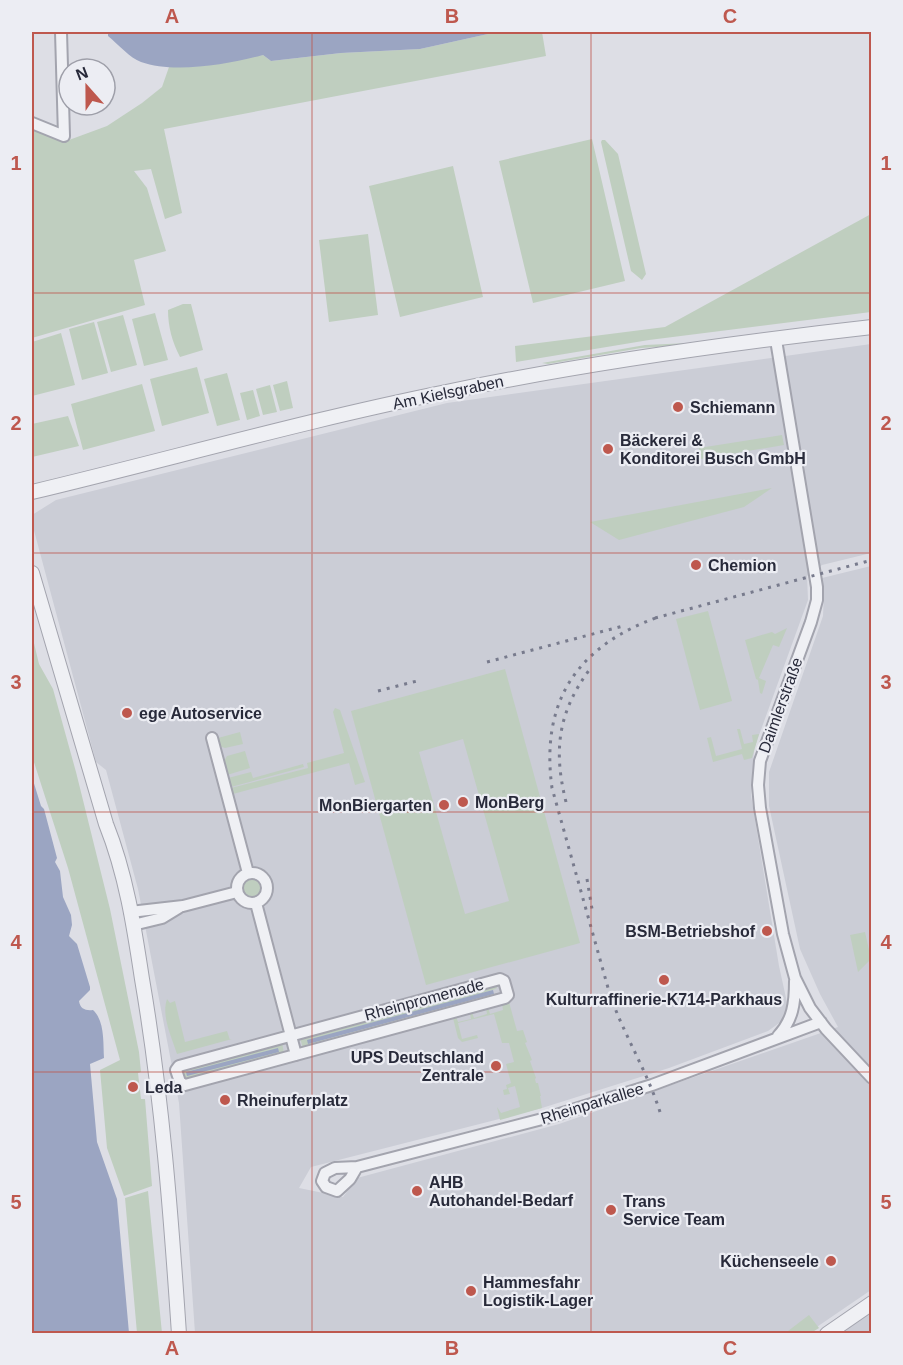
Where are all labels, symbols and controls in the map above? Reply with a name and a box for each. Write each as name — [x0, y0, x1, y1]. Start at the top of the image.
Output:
text: A — [165, 5, 179, 27]
text: B — [445, 5, 459, 27]
text: C — [723, 5, 737, 27]
north arrow — [57, 57, 117, 117]
text: N — [73, 63, 90, 83]
text: 1 — [10, 152, 22, 174]
text: 1 — [880, 152, 892, 174]
street label: Am Kielsgraben — [391, 372, 505, 413]
place label: Schiemann — [690, 399, 775, 416]
marker: Schiemann — [671, 400, 685, 414]
text: 2 — [10, 412, 22, 434]
text: 2 — [880, 412, 892, 434]
place label: Bäckerei & Konditorei Busch GmbH — [620, 432, 806, 467]
marker: Bäckerei & Konditorei Busch GmbH — [601, 442, 615, 456]
place label: Chemion — [708, 557, 776, 574]
marker: Chemion — [689, 558, 703, 572]
street label: Daimlerstraße — [755, 655, 806, 755]
text: 3 — [10, 671, 22, 693]
text: 3 — [880, 671, 892, 693]
place label: ege Autoservice — [139, 705, 262, 722]
marker: ege Autoservice — [120, 706, 134, 720]
place label: MonBerg — [475, 794, 544, 811]
marker: MonBerg — [456, 795, 470, 809]
place label: MonBiergarten — [319, 797, 432, 814]
marker: MonBiergarten — [437, 798, 451, 812]
place label: BSM-Betriebshof — [625, 923, 756, 940]
marker: BSM-Betriebshof — [760, 924, 774, 938]
text: 4 — [10, 931, 22, 953]
text: 4 — [880, 931, 892, 953]
marker: Kulturraffinerie-K714-Parkhaus — [657, 973, 671, 987]
street label: Rheinpromenade — [363, 975, 486, 1024]
place label: Kulturraffinerie-K714-Parkhaus — [546, 991, 782, 1008]
place label: UPS Deutschland Zentrale — [351, 1049, 484, 1084]
marker: UPS Deutschland Zentrale — [489, 1059, 503, 1073]
place label: Leda — [145, 1079, 182, 1096]
marker: Leda — [126, 1080, 140, 1094]
street label: Rheinparkallee — [539, 1080, 646, 1127]
place label: Rheinuferplatz — [237, 1092, 348, 1109]
marker: Rheinuferplatz — [218, 1093, 232, 1107]
place label: AHB Autohandel-Bedarf — [429, 1174, 574, 1209]
marker: AHB Autohandel-Bedarf — [410, 1184, 424, 1198]
text: 5 — [10, 1191, 22, 1213]
text: 5 — [880, 1191, 892, 1213]
place label: Trans Service Team — [623, 1193, 725, 1228]
marker: Trans Service Team — [604, 1203, 618, 1217]
place label: Küchenseele — [720, 1253, 819, 1270]
marker: Küchenseele — [824, 1254, 838, 1268]
place label: Hammesfahr Logistik-Lager — [483, 1274, 593, 1309]
marker: Hammesfahr Logistik-Lager — [464, 1284, 478, 1298]
text: A — [165, 1337, 179, 1359]
text: B — [445, 1337, 459, 1359]
text: C — [723, 1337, 737, 1359]

